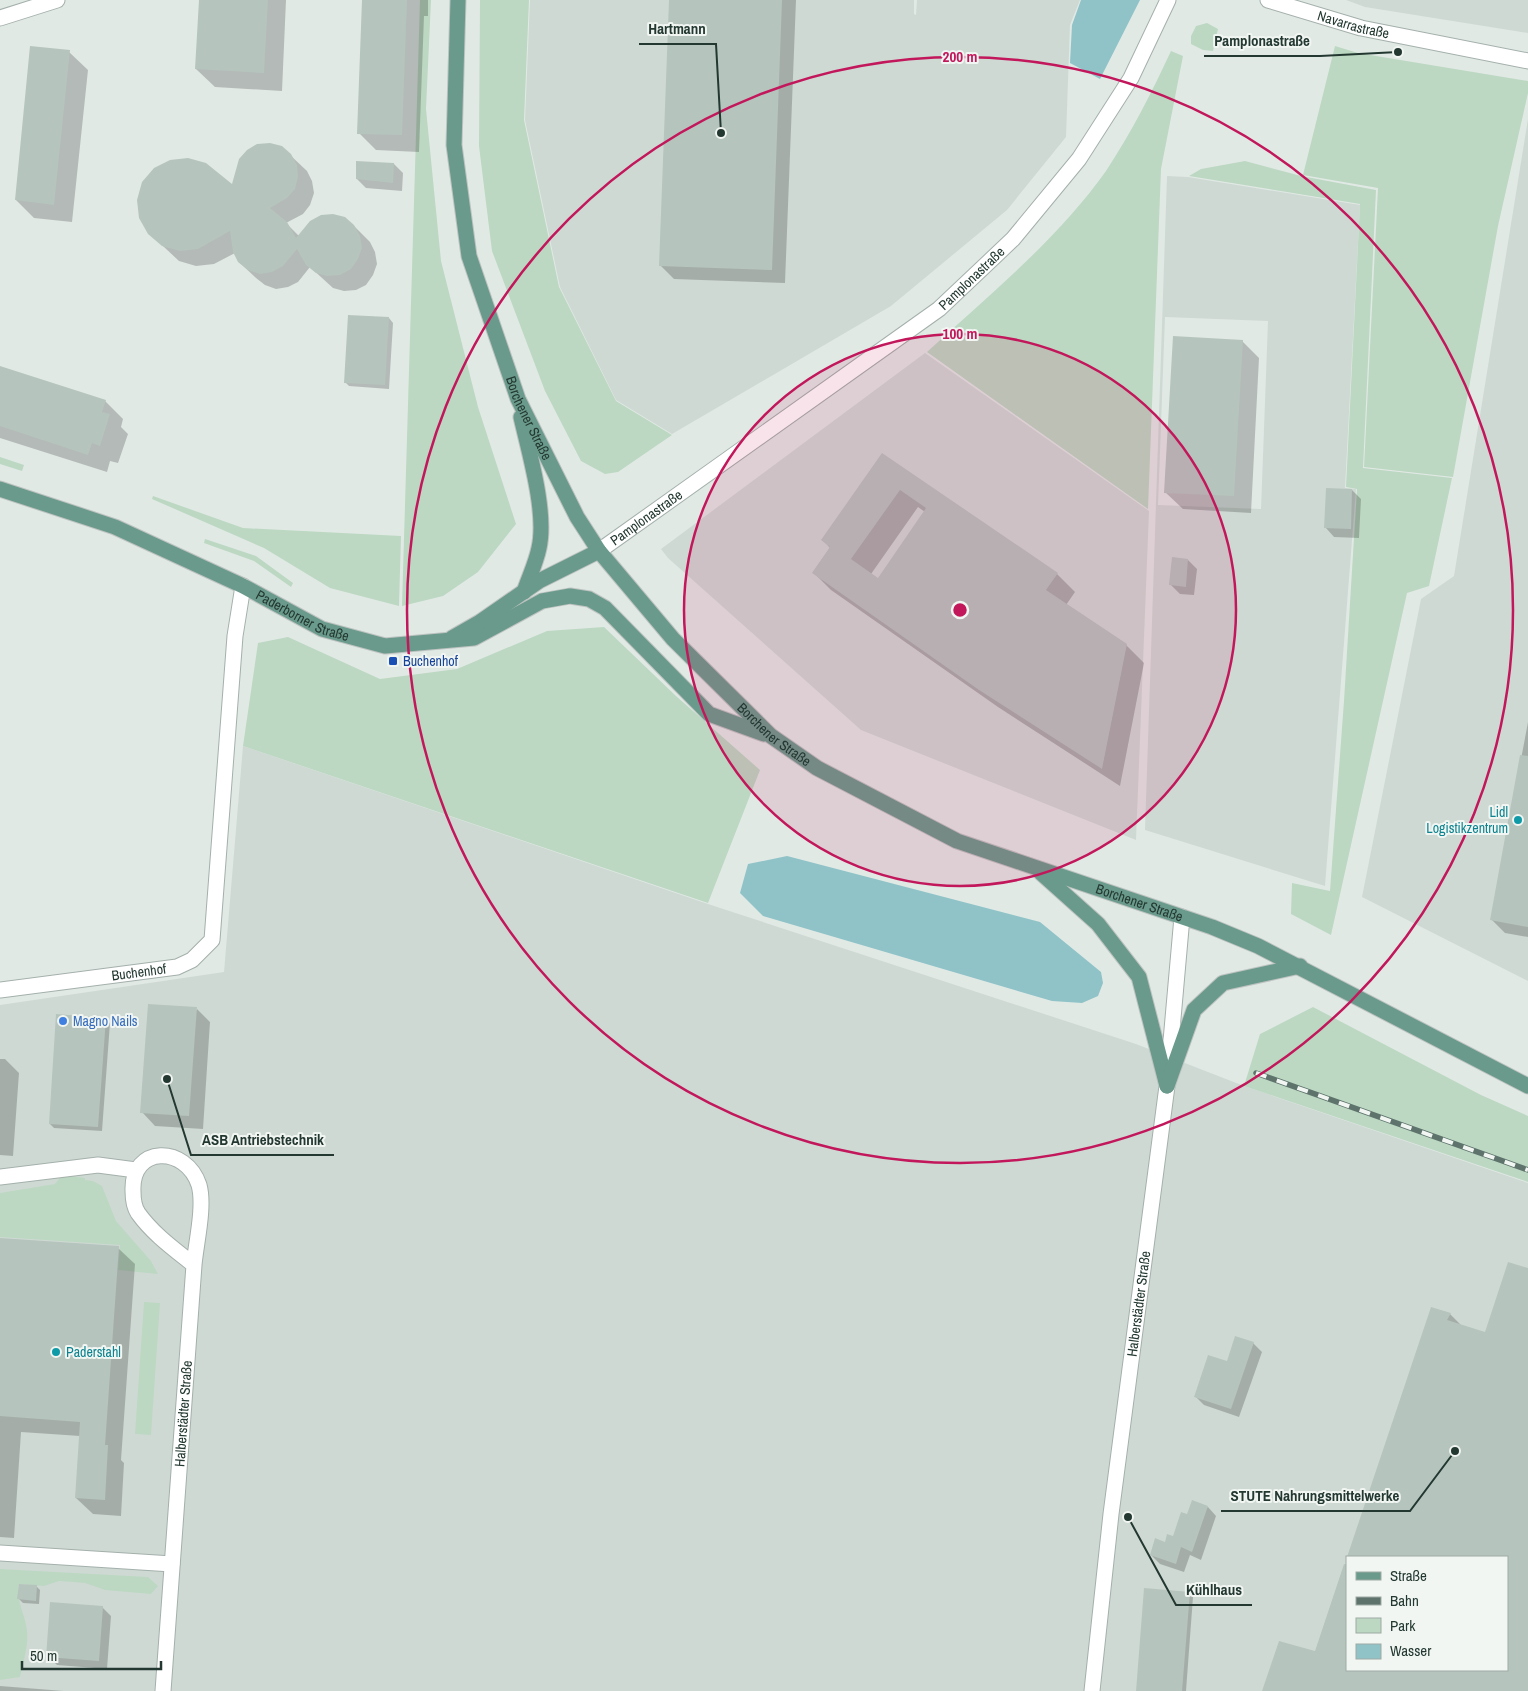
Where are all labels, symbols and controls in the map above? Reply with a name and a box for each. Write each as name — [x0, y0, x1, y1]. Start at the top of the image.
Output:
street label: Navarrastraße — [1315, 6, 1391, 42]
callout: Hartmann — [639, 14, 716, 44]
text: Hartmann — [648, 18, 706, 39]
callout: Pamplonastraße — [1204, 26, 1320, 56]
text: Pamplonastraße — [1214, 30, 1310, 51]
text: 200 m — [943, 46, 977, 67]
street label: Pamplonastraße — [935, 243, 1008, 314]
text: 100 m — [943, 323, 977, 344]
street label: Borchener Straße — [502, 374, 556, 463]
street label: Pamplonastraße — [607, 486, 686, 549]
street label: Paderborner Straße — [253, 586, 351, 645]
centre of rings — [951, 601, 969, 619]
place label: Buchenhof — [403, 652, 459, 670]
marker: Buchenhof — [387, 655, 399, 667]
street label: Borchener Straße — [733, 699, 815, 770]
place label: Lidl Logistikzentrum — [1426, 803, 1508, 837]
marker: Lidl Logistikzentrum — [1512, 814, 1524, 826]
street label: Borchener Straße — [1094, 880, 1185, 926]
street label: Buchenhof — [110, 959, 168, 984]
place label: Magno Nails — [73, 1012, 138, 1030]
marker: Magno Nails — [57, 1015, 69, 1027]
callout: ASB Antriebstechnik — [191, 1125, 334, 1155]
text: ASB Antriebstechnik — [202, 1129, 324, 1150]
street label: Halberstädter Straße — [1123, 1250, 1154, 1358]
place label: Paderstahl — [66, 1343, 121, 1361]
marker: Paderstahl — [50, 1346, 62, 1358]
street label: Halberstädter Straße — [170, 1360, 196, 1468]
callout: STUTE Nahrungsmittelwerke — [1221, 1481, 1410, 1511]
text: STUTE Nahrungsmittelwerke — [1231, 1485, 1400, 1506]
legend — [1346, 1556, 1508, 1671]
text: Straße — [1390, 1565, 1427, 1586]
callout: Kühlhaus — [1176, 1575, 1252, 1605]
text: Kühlhaus — [1186, 1579, 1242, 1600]
text: Bahn — [1390, 1590, 1419, 1611]
text: Park — [1390, 1615, 1416, 1636]
scale bar — [22, 1638, 161, 1670]
text: Wasser — [1390, 1640, 1431, 1661]
text: 50 m — [30, 1645, 57, 1666]

